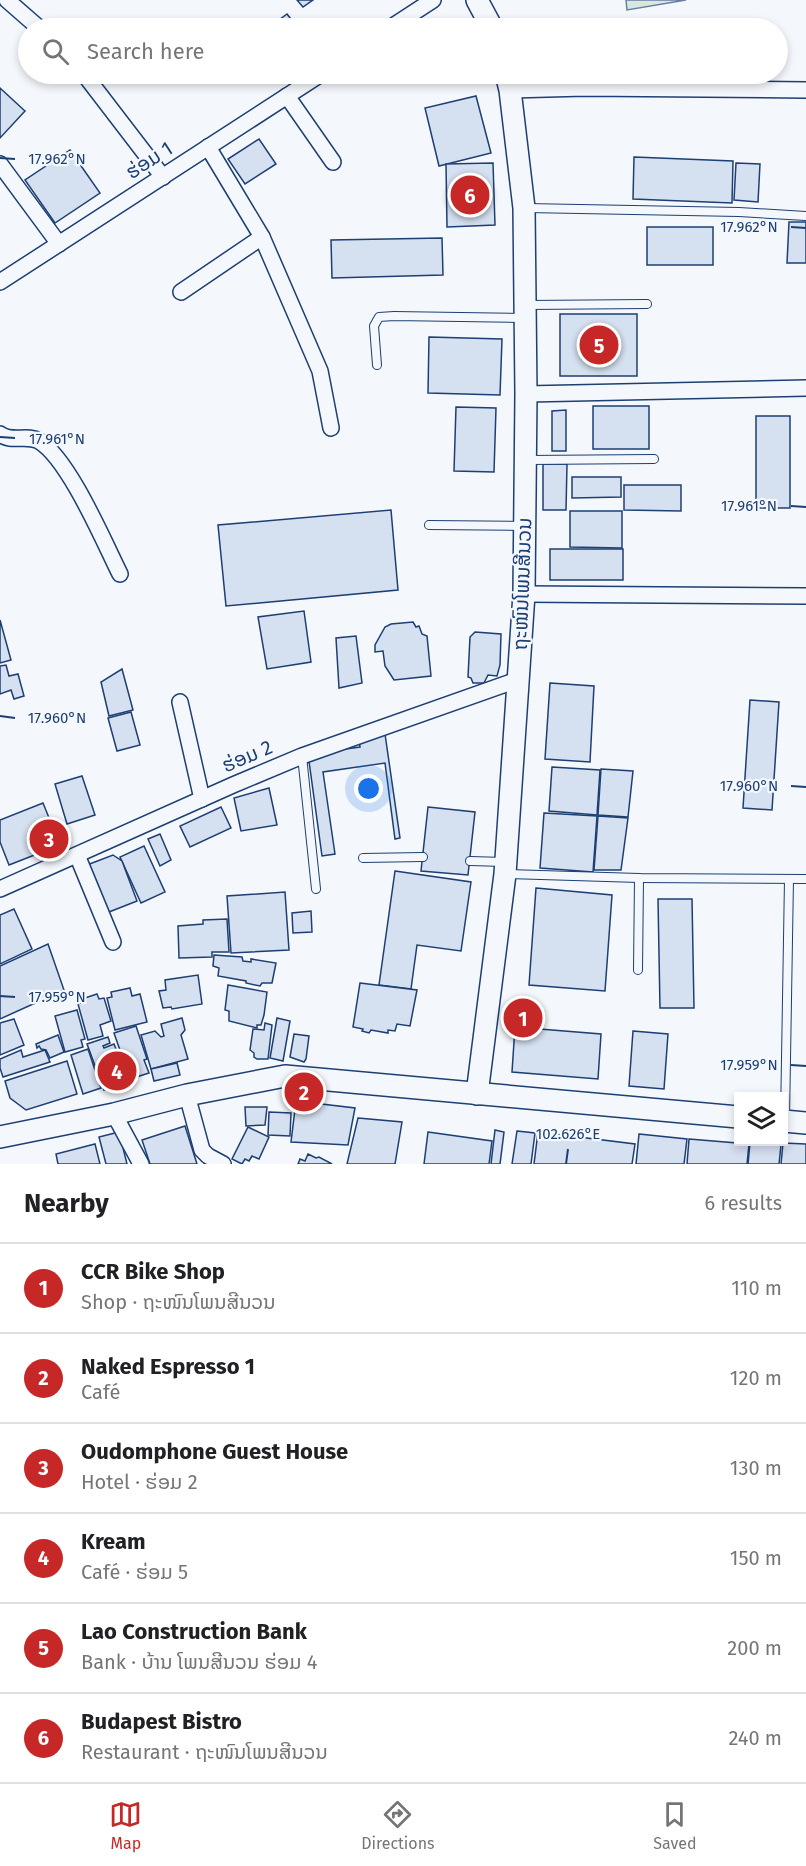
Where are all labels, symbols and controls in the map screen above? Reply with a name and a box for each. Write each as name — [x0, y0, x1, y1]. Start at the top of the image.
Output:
search box — [18, 18, 788, 84]
icon: search — [39, 35, 72, 68]
text: Search here — [87, 38, 205, 65]
street label: ຮ່ອມ 1 — [121, 136, 177, 184]
text: 17.962°N — [28, 150, 86, 168]
pin: 6 — [450, 172, 490, 218]
text: 17.962°N — [720, 218, 778, 236]
pin: 5 — [580, 322, 618, 368]
text: 17.961°N — [29, 430, 85, 448]
text: 17.961°N — [721, 497, 777, 515]
street label: ຖະໜົນໂພນສີນວນ — [508, 517, 536, 651]
text: 17.960°N — [28, 709, 86, 727]
street label: ຮ່ອມ 2 — [218, 735, 276, 777]
your location — [354, 774, 383, 803]
text: 17.960°N — [720, 777, 778, 795]
pin: 3 — [29, 816, 68, 862]
text: 17.959°N — [28, 988, 86, 1006]
pin: 1 — [504, 996, 542, 1040]
pin: 4 — [98, 1048, 136, 1094]
text: 17.959°N — [720, 1056, 778, 1074]
pin: 2 — [284, 1070, 324, 1114]
map controls — [734, 1092, 788, 1146]
button: layers — [734, 1092, 788, 1146]
text: 102.626°E — [536, 1125, 600, 1143]
text: Nearby — [24, 1188, 109, 1219]
text: 6 results — [705, 1191, 782, 1215]
text: CCR Bike Shop — [81, 1258, 225, 1285]
text: 1 — [39, 1276, 48, 1300]
text: 110 m — [731, 1276, 782, 1300]
text: Shop · ຖະໜົນໂພນສີນວນ — [81, 1290, 276, 1314]
text: Naked Espresso 1 — [81, 1353, 255, 1380]
text: 2 — [38, 1366, 49, 1390]
text: 120 m — [730, 1366, 782, 1390]
text: Café — [81, 1380, 120, 1404]
text: Oudomphone Guest House — [81, 1438, 348, 1465]
text: 3 — [38, 1456, 49, 1480]
text: 130 m — [730, 1456, 782, 1480]
text: Hotel · ຮ່ອມ 2 — [81, 1470, 198, 1494]
text: Kream — [81, 1528, 146, 1555]
text: 4 — [38, 1546, 49, 1570]
text: 150 m — [730, 1546, 782, 1570]
text: Café · ຮ່ອມ 5 — [81, 1560, 188, 1584]
text: Lao Construction Bank — [81, 1618, 307, 1645]
text: 5 — [38, 1636, 49, 1660]
text: 200 m — [727, 1636, 782, 1660]
text: Bank · ບ້ານ ໂພນສີນວນ ຮ່ອມ 4 — [81, 1650, 317, 1674]
text: Budapest Bistro — [81, 1708, 242, 1735]
text: 6 — [38, 1726, 49, 1750]
text: 240 m — [728, 1726, 782, 1750]
text: Restaurant · ຖະໜົນໂພນສີນວນ — [81, 1740, 328, 1764]
tab: Map — [109, 1798, 142, 1853]
tab: Directions — [361, 1798, 435, 1853]
tab: Saved — [653, 1798, 697, 1853]

